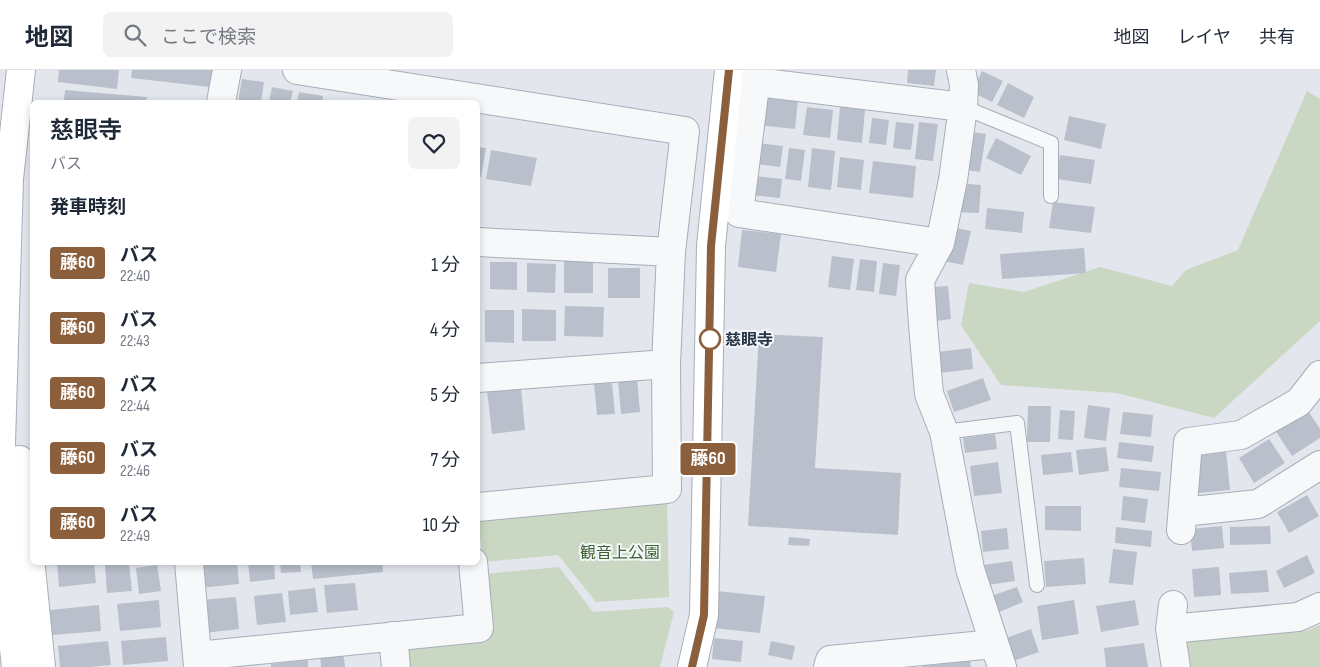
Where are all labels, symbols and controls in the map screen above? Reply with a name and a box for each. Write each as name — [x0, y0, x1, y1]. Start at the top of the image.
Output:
search box — [103, 12, 453, 57]
icon: search — [121, 21, 149, 49]
text: 地図 — [25, 23, 73, 52]
text: ここで検索 — [161, 26, 256, 49]
text: 地図 — [1114, 27, 1150, 48]
text: レイヤ — [1178, 27, 1231, 48]
text: 共有 — [1259, 27, 1295, 48]
text: 慈眼寺 — [50, 116, 122, 145]
button: heart — [408, 117, 460, 169]
text: バス — [50, 155, 82, 174]
text: 発車時刻 — [50, 196, 126, 219]
text: バス — [120, 244, 158, 267]
text: 藤60 — [60, 252, 95, 273]
text: 1 分 — [431, 254, 460, 277]
text: 22:40 — [120, 267, 150, 286]
text: バス — [120, 309, 158, 332]
text: 藤60 — [60, 317, 95, 338]
text: 4 分 — [430, 319, 460, 342]
marker: 慈眼寺 — [699, 328, 721, 350]
place label: 慈眼寺 — [725, 331, 773, 350]
text: 22:43 — [120, 332, 150, 351]
text: バス — [120, 374, 158, 397]
text: 藤60 — [60, 382, 95, 403]
text: 5 分 — [430, 384, 460, 407]
text: 22:44 — [120, 397, 150, 416]
text: バス — [120, 439, 158, 462]
line badge: 藤60 — [679, 443, 737, 475]
text: 藤60 — [60, 447, 95, 468]
text: 藤60 — [690, 448, 726, 469]
text: 7 分 — [430, 449, 460, 472]
text: 22:46 — [120, 462, 150, 481]
text: バス — [120, 504, 158, 527]
text: 藤60 — [60, 512, 95, 533]
text: 10 分 — [423, 514, 460, 537]
text: 22:49 — [120, 527, 150, 546]
park label: 観音上公園 — [580, 544, 660, 563]

